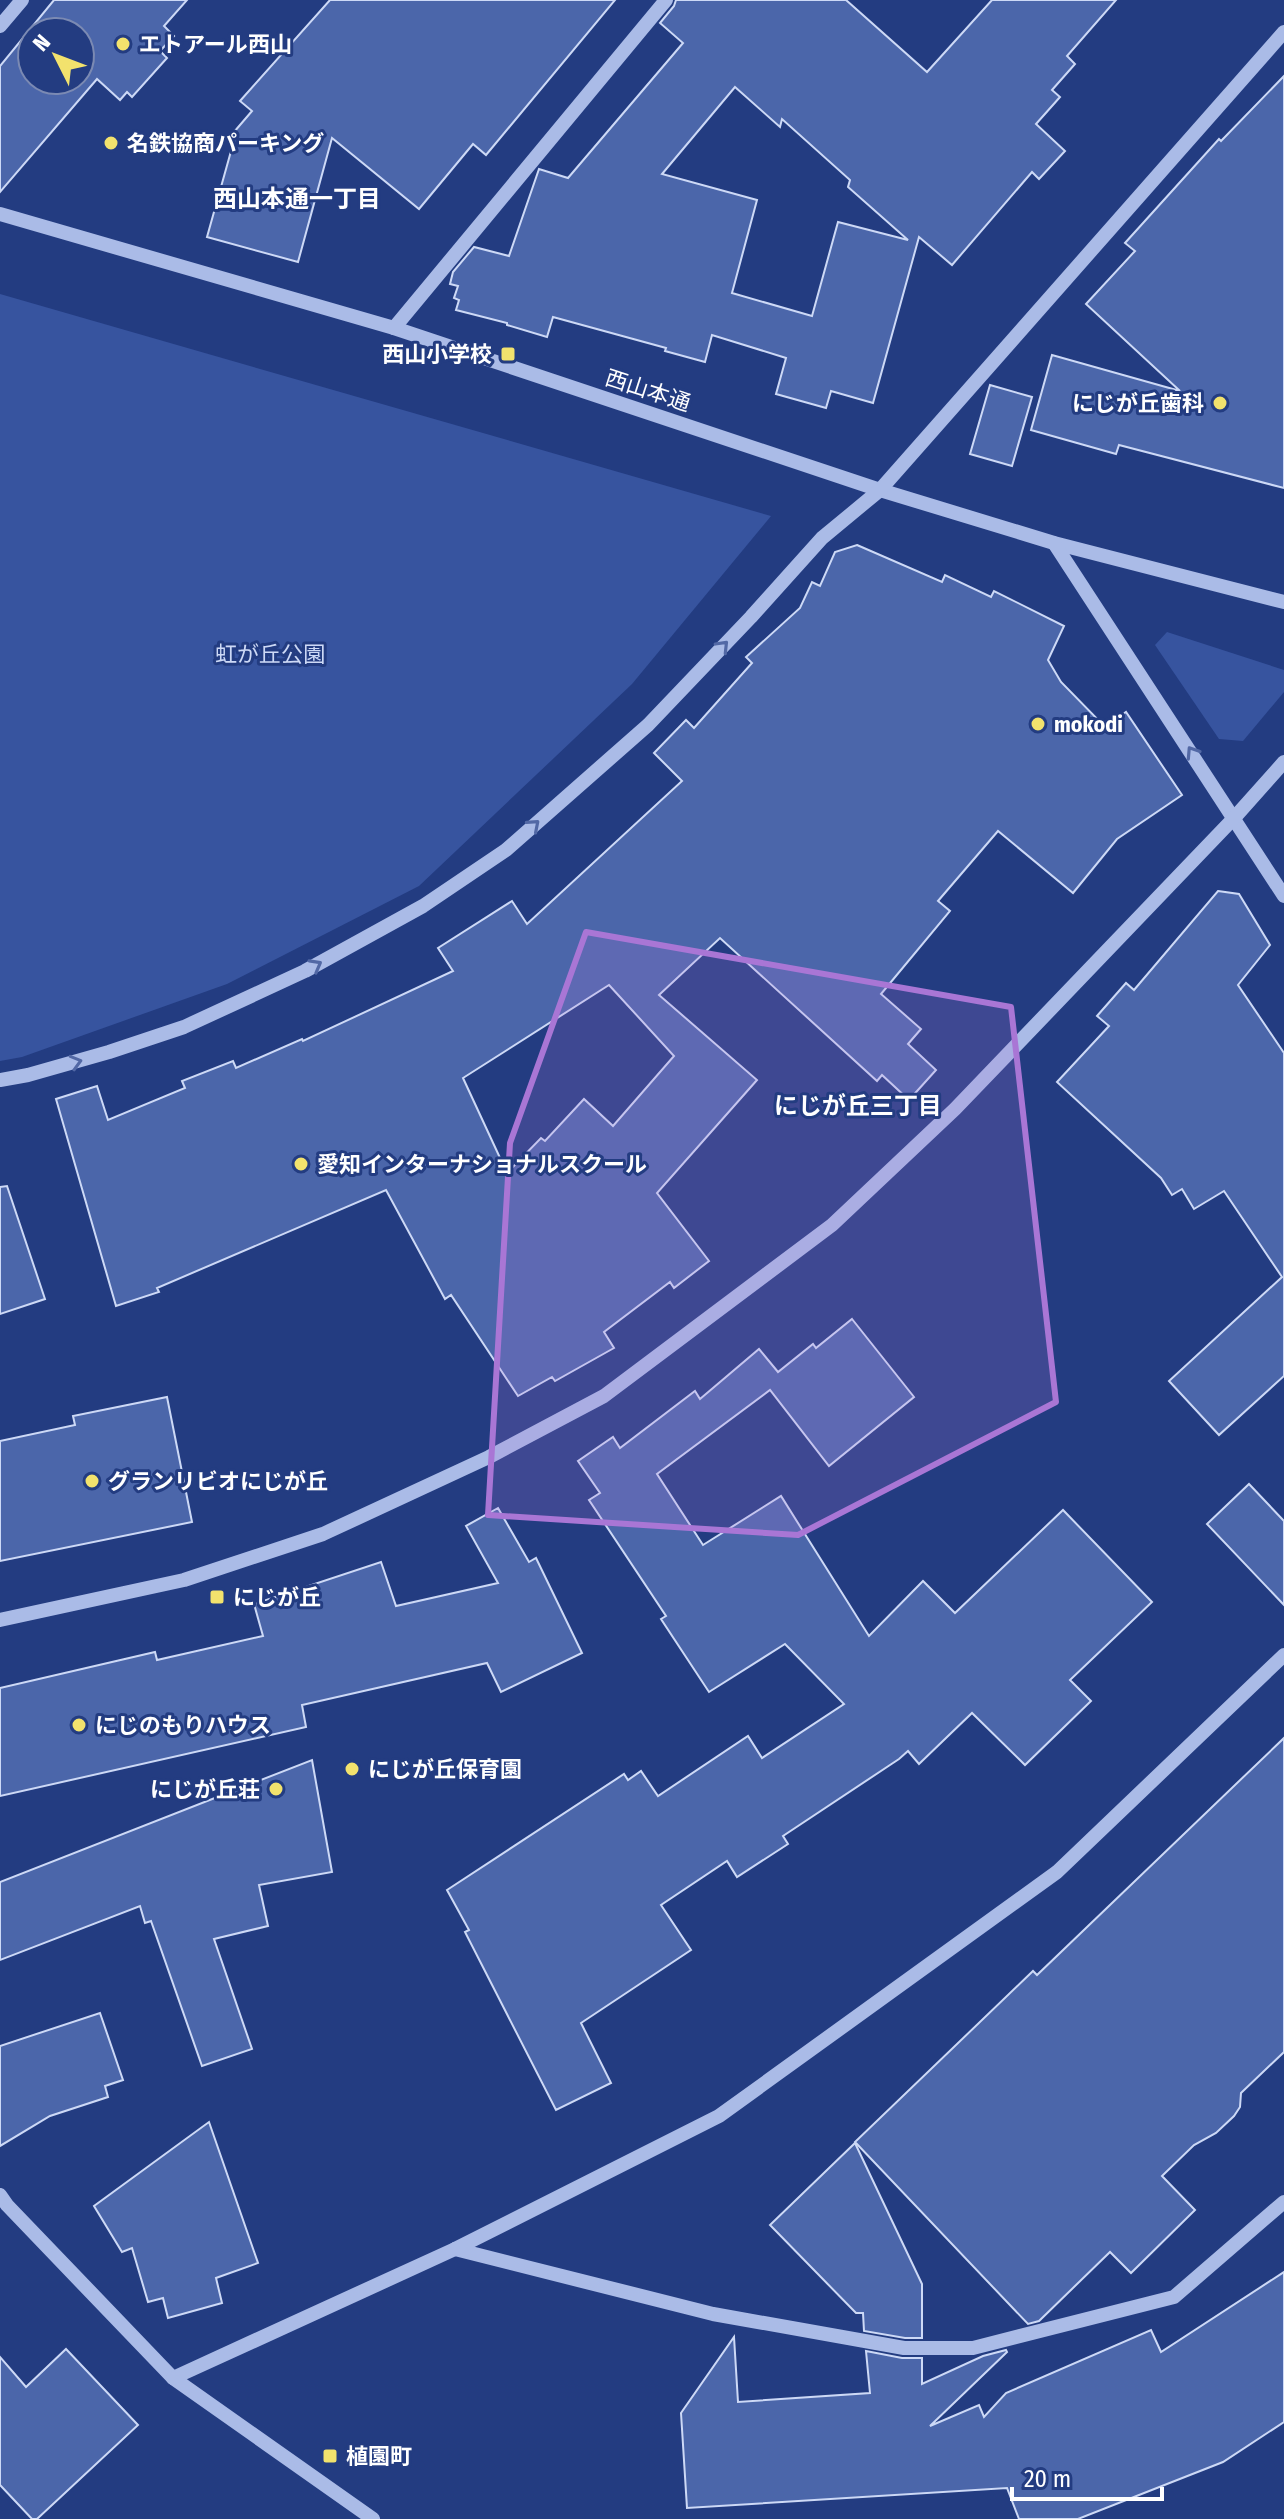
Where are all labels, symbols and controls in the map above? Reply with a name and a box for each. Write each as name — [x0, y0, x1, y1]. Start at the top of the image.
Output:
north arrow — [16, 16, 96, 96]
text: N — [27, 29, 56, 57]
place label: エトアール西山 — [139, 31, 292, 58]
marker: エトアール西山 — [114, 35, 132, 53]
place label: 名鉄協商パーキング — [127, 130, 324, 157]
marker: 名鉄協商パーキング — [102, 134, 120, 152]
district label: 西山本通一丁目 — [213, 185, 381, 213]
place label: 西山小学校 — [382, 341, 492, 368]
marker: 西山小学校 — [499, 345, 517, 363]
street label: 西山本通 — [602, 364, 694, 417]
place label: にじが丘歯科 — [1072, 390, 1204, 417]
marker: にじが丘歯科 — [1211, 394, 1229, 412]
park label: 虹が丘公園 — [215, 641, 325, 668]
one-way arrow — [714, 641, 728, 655]
place label: mokodi — [1054, 711, 1123, 738]
marker: mokodi — [1029, 715, 1047, 733]
one-way arrow — [1186, 746, 1201, 761]
one-way arrow — [525, 820, 540, 834]
one-way arrow — [308, 959, 322, 975]
one-way arrow — [68, 1055, 82, 1071]
district label: にじが丘三丁目 — [774, 1092, 942, 1120]
place label: 愛知インターナショナルスクール — [317, 1151, 647, 1178]
marker: 愛知インターナショナルスクール — [292, 1155, 310, 1173]
place label: グランリビオにじが丘 — [108, 1468, 328, 1495]
marker: グランリビオにじが丘 — [83, 1472, 101, 1490]
place label: にじが丘 — [233, 1584, 321, 1611]
marker: にじが丘 — [208, 1588, 226, 1606]
place label: にじのもりハウス — [95, 1712, 271, 1739]
marker: にじのもりハウス — [70, 1716, 88, 1734]
place label: にじが丘保育園 — [368, 1756, 522, 1783]
marker: にじが丘保育園 — [343, 1760, 361, 1778]
place label: にじが丘荘 — [150, 1776, 260, 1803]
marker: にじが丘荘 — [267, 1780, 285, 1798]
place label: 植園町 — [346, 2443, 412, 2470]
marker: 植園町 — [321, 2447, 339, 2465]
scale bar — [1012, 2451, 1162, 2501]
text: 20 m — [1024, 2465, 1071, 2493]

